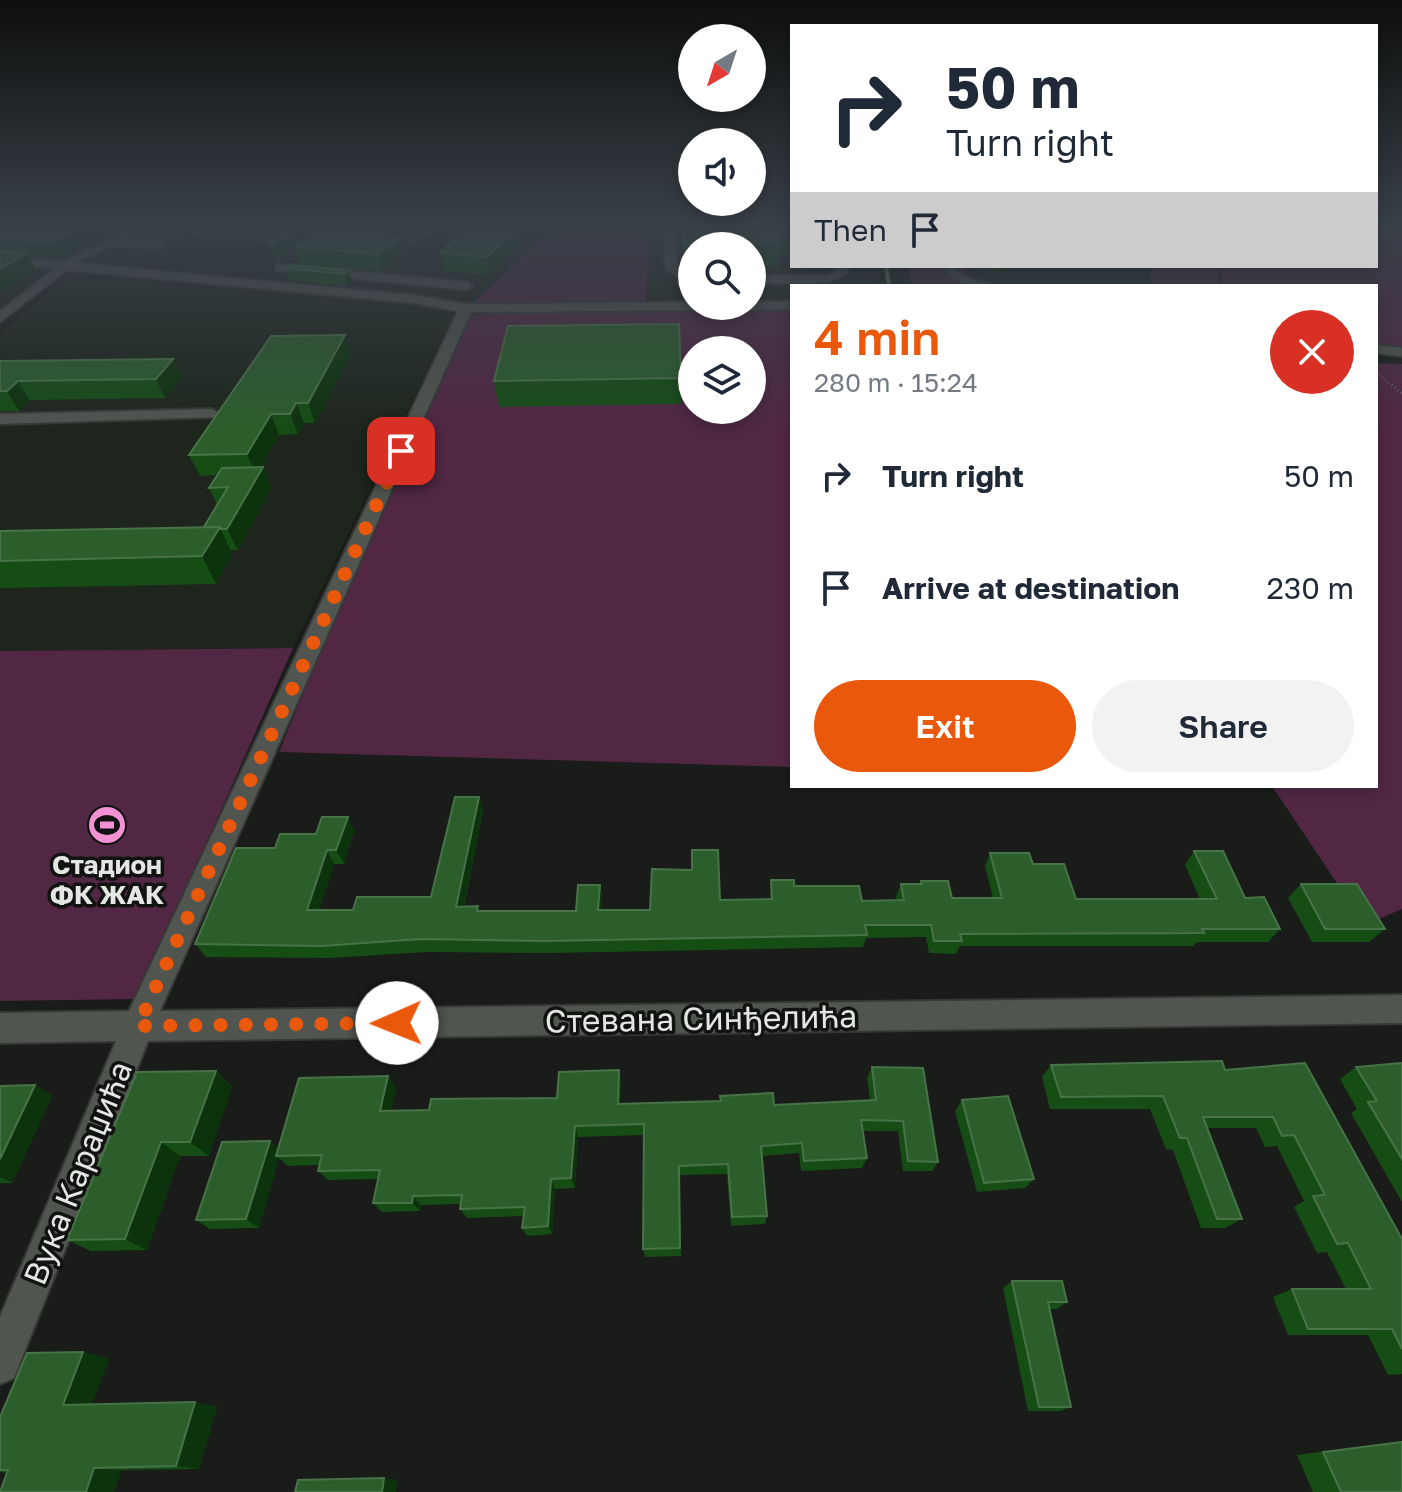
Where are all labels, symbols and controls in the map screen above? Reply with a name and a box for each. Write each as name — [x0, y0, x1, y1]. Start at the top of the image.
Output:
north arrow — [678, 24, 766, 112]
map controls — [678, 24, 766, 424]
text: 50 m — [946, 53, 1080, 120]
icon: right — [814, 56, 918, 160]
text: Turn right — [946, 121, 1114, 164]
button: sound — [678, 128, 766, 216]
icon: arrive — [903, 208, 947, 252]
text: Then — [814, 212, 887, 248]
button: search — [678, 232, 766, 320]
text: 4 min — [814, 308, 940, 366]
button: close — [1270, 310, 1354, 394]
button: layers — [678, 336, 766, 424]
text: 280 m · 15:24 — [814, 367, 978, 398]
pin — [367, 417, 435, 485]
icon: arrive — [379, 429, 423, 473]
icon: right — [814, 454, 858, 498]
text: Turn right — [882, 458, 1024, 494]
text: 50 m — [1284, 458, 1354, 494]
icon: arrive — [814, 566, 858, 610]
text: Arrive at destination — [882, 570, 1179, 606]
text: 230 m — [1266, 570, 1354, 606]
button: Exit — [814, 680, 1076, 772]
button: Share — [1092, 680, 1354, 772]
sports icon: Стадион ФК ЖАК — [86, 804, 128, 846]
place label: Стадион ФК ЖАК — [50, 849, 164, 910]
position arrow — [355, 981, 439, 1065]
street label: Стевана Синђелића — [544, 996, 858, 1040]
street label: Вука Караџића — [15, 1055, 139, 1290]

